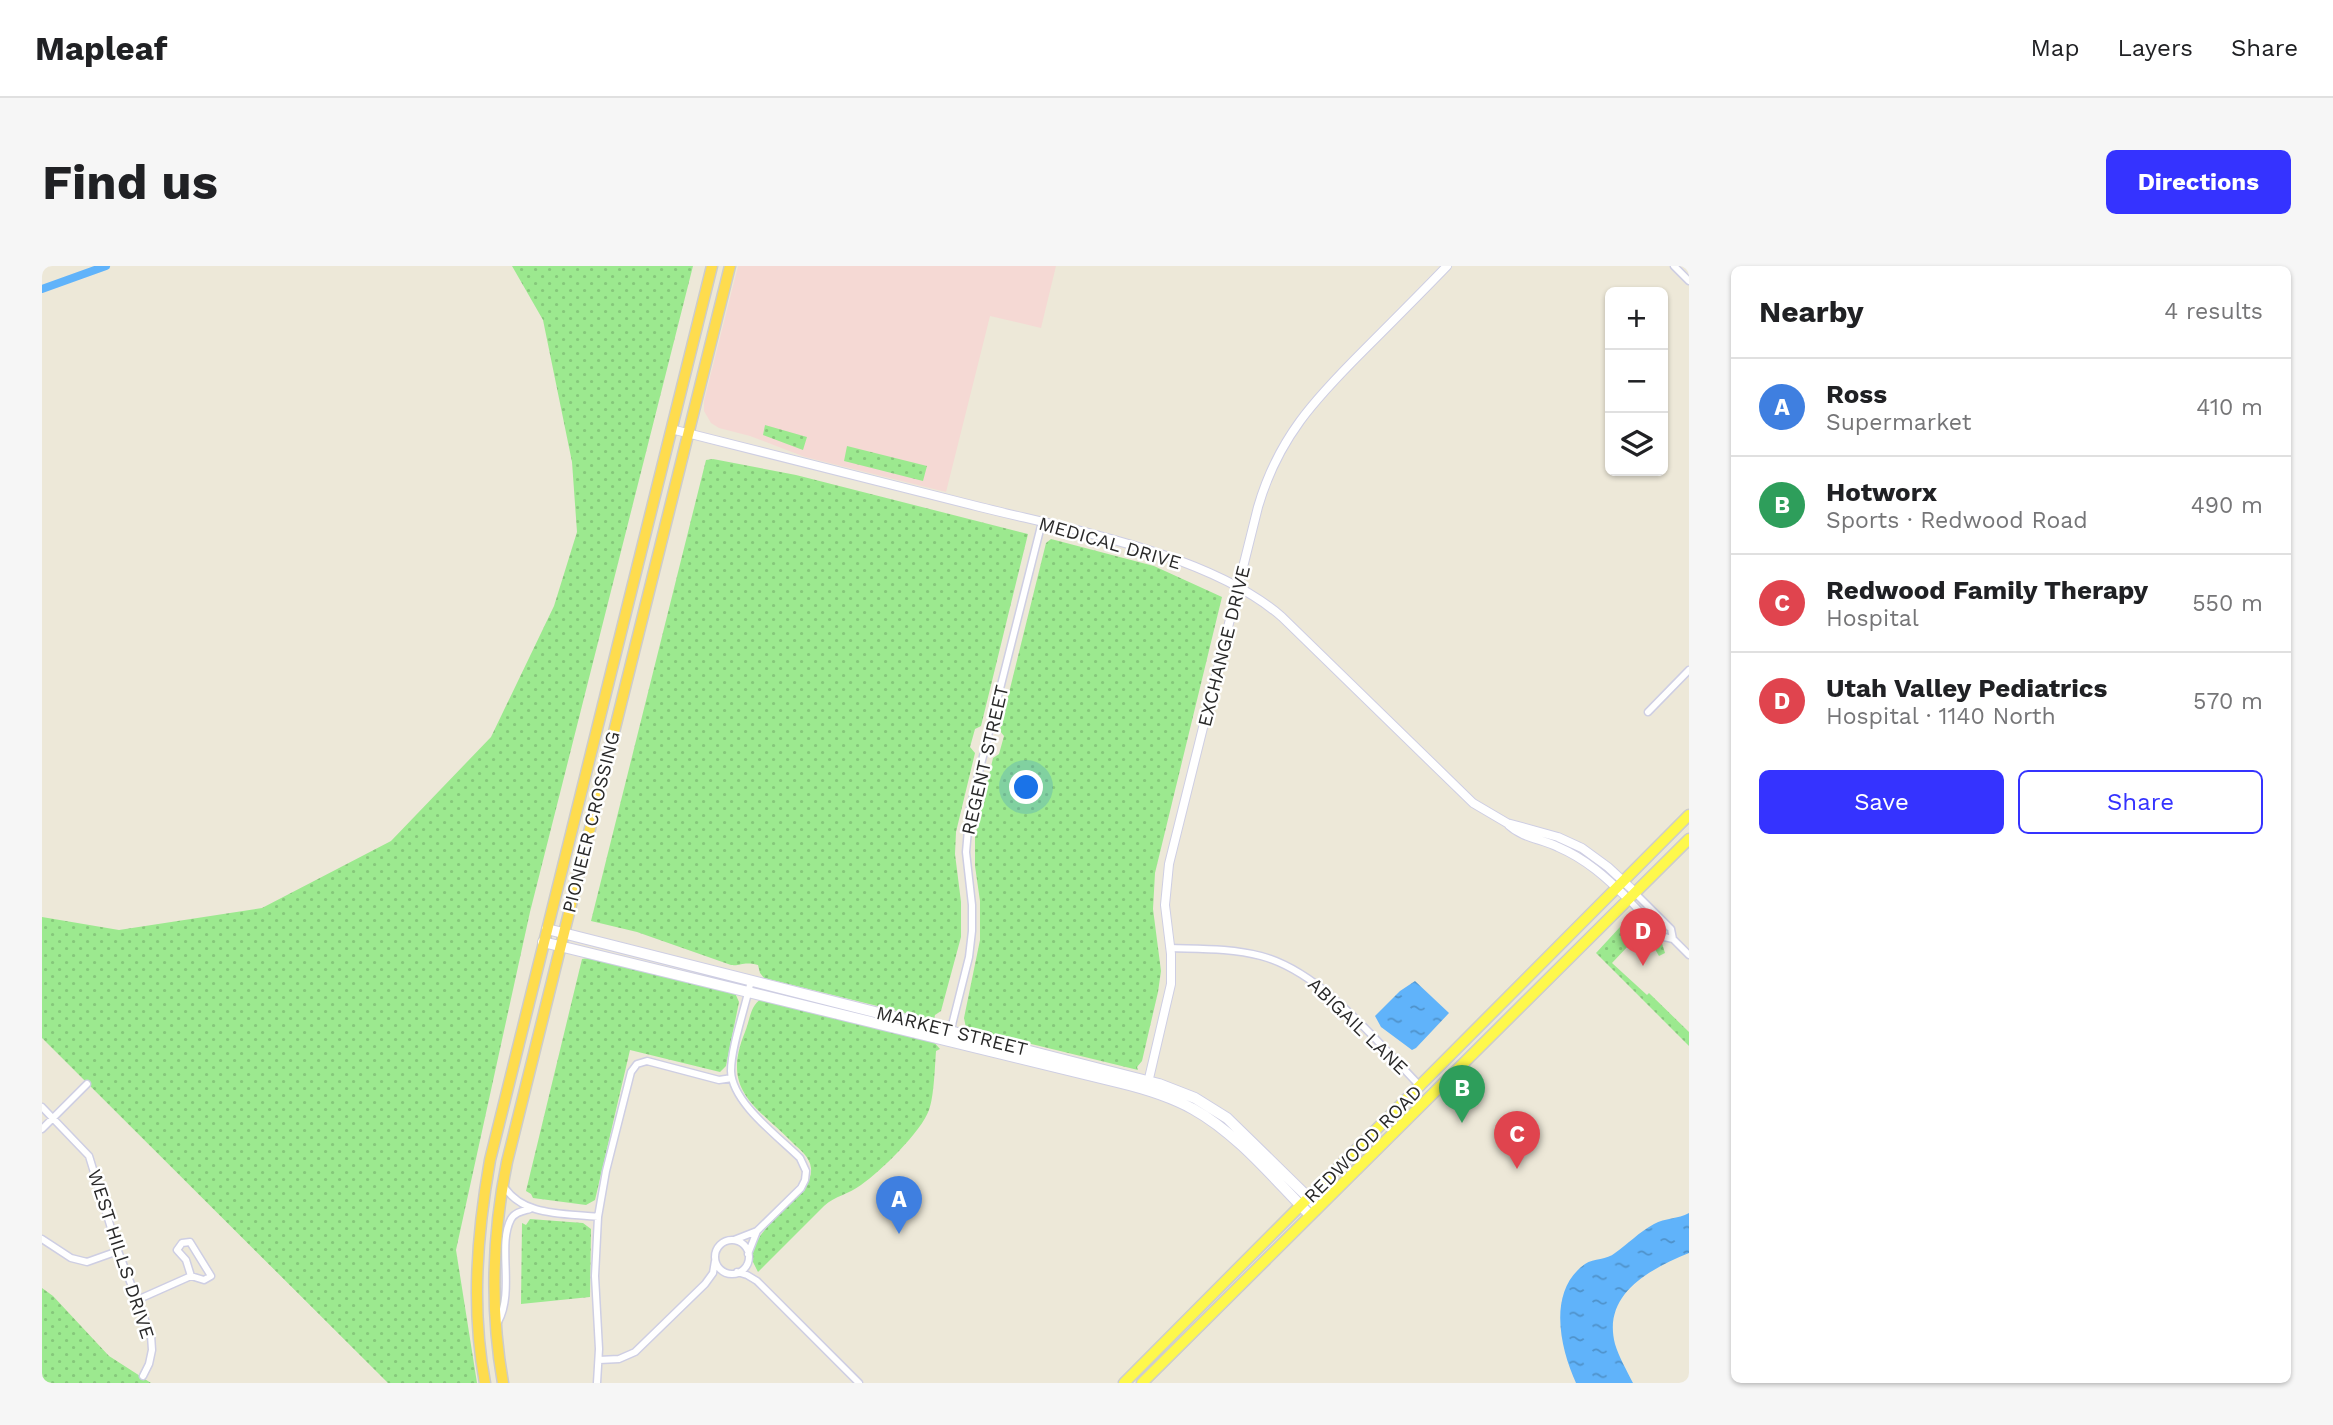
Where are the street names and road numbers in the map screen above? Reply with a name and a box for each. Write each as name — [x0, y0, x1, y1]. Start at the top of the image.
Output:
street label: MEDICAL DRIVE — [1036, 512, 1184, 574]
street label: EXCHANGE DRIVE — [1193, 563, 1255, 729]
street label: REGENT STREET — [957, 683, 1013, 837]
street label: PIONEER CROSSING — [557, 729, 625, 915]
street label: ABIGAIL LANE — [1303, 973, 1413, 1079]
street label: MARKET STREET — [874, 1001, 1030, 1061]
street label: REDWOOD ROAD — [1299, 1080, 1427, 1208]
street label: WEST HILLS DRIVE — [83, 1166, 159, 1342]

